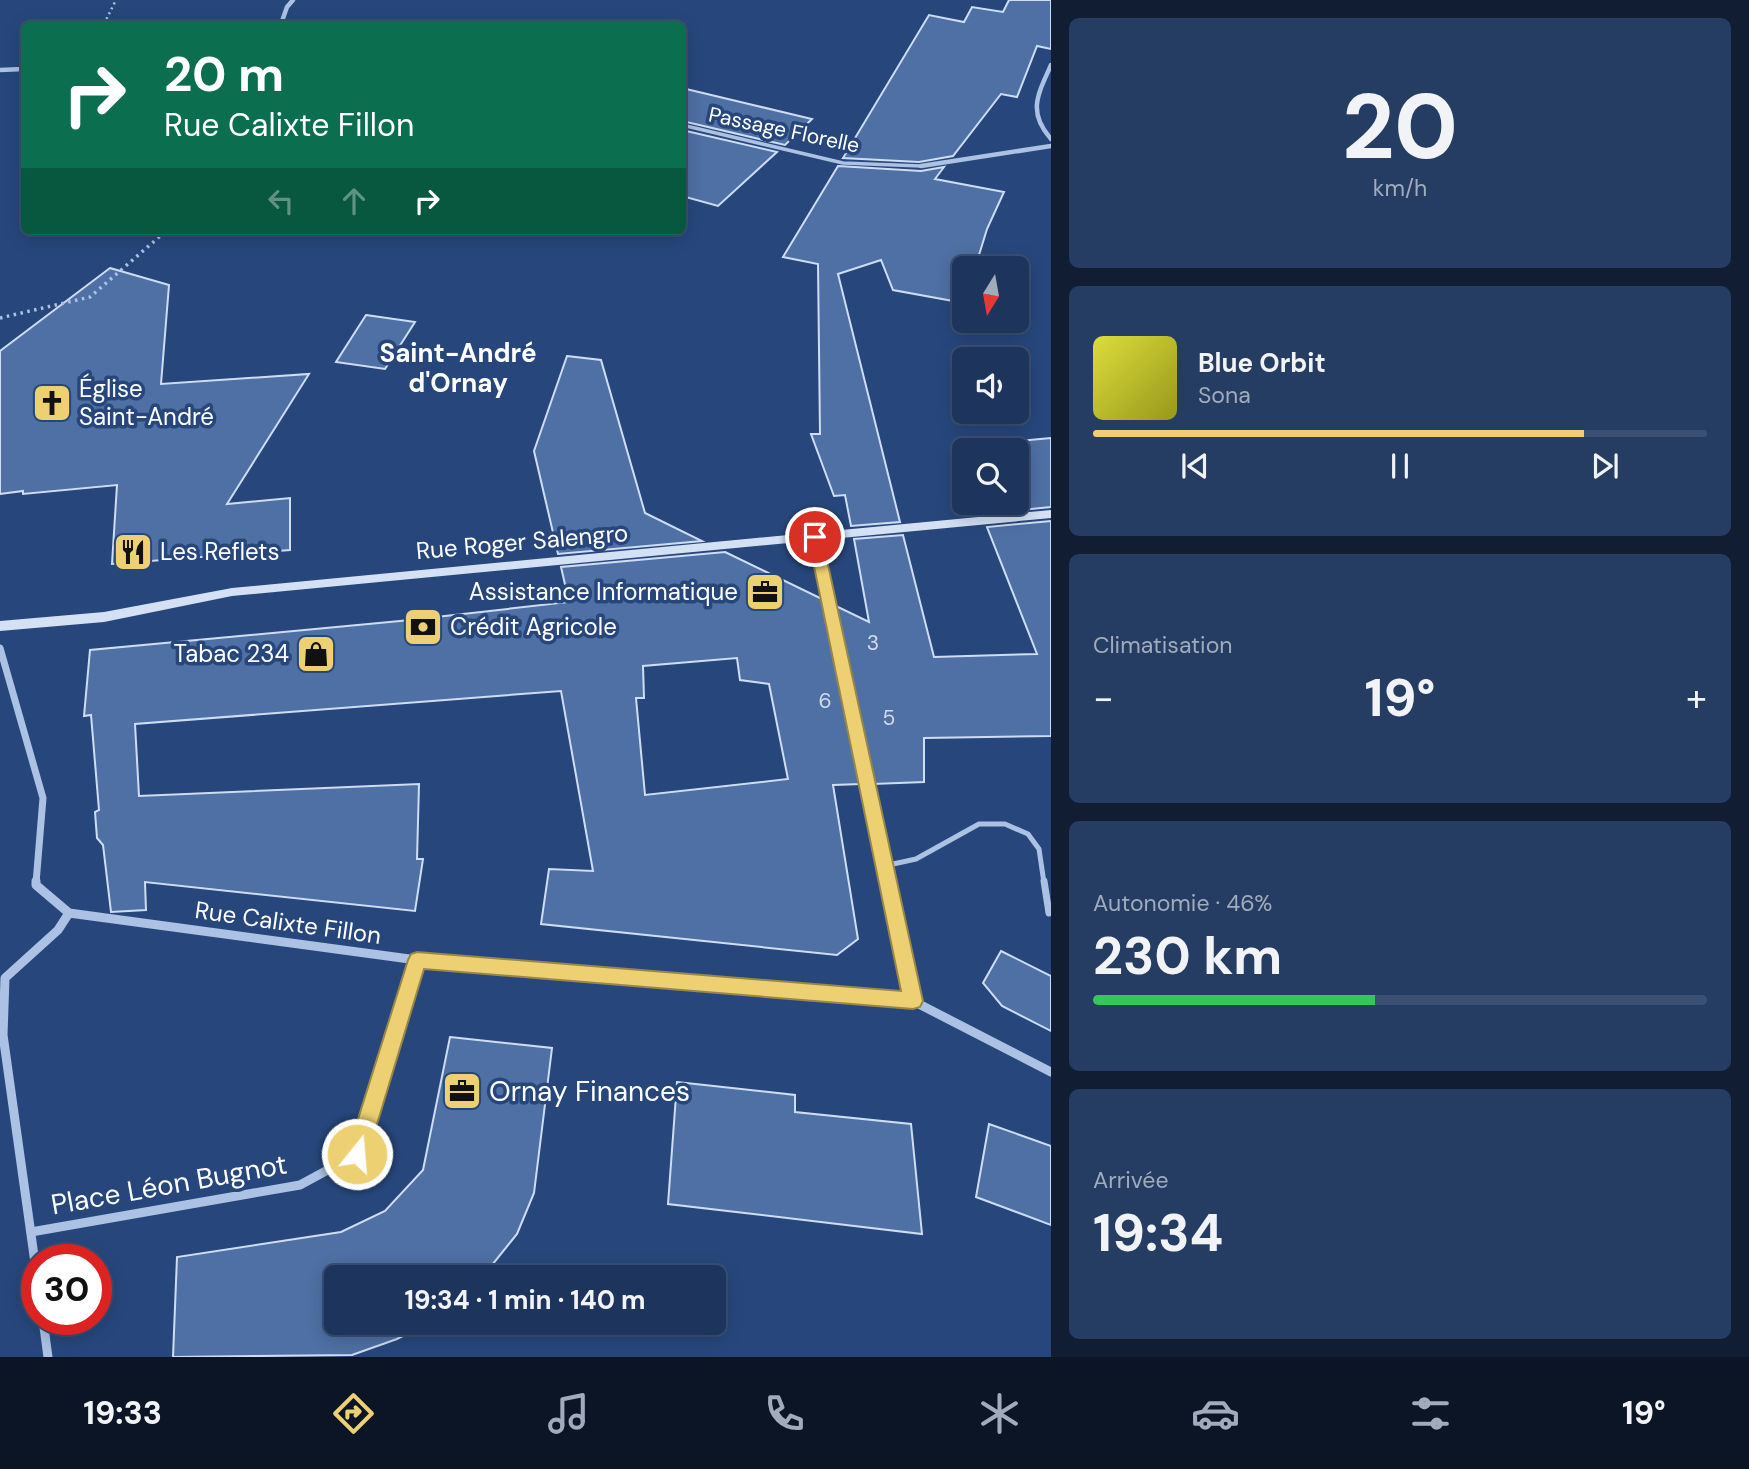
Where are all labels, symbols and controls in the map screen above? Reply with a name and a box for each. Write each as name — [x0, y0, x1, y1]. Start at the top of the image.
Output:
text: 20 m — [164, 42, 284, 106]
icon: right — [49, 49, 140, 140]
text: 20 — [1342, 68, 1458, 186]
street label: Passage Florelle — [706, 100, 862, 160]
text: Rue Calixte Fillon — [164, 104, 414, 146]
text: km/h — [1373, 173, 1427, 203]
icon: left — [262, 182, 300, 220]
icon: ahead — [335, 182, 373, 220]
icon: right — [408, 182, 446, 220]
north arrow — [952, 256, 1029, 332]
map controls — [952, 256, 1029, 515]
district label: Saint-André d'Ornay — [379, 336, 537, 400]
text: Blue Orbit — [1198, 346, 1326, 380]
button: sound — [952, 347, 1029, 424]
place label: Église Saint-André — [79, 373, 214, 432]
text: Sona — [1198, 380, 1251, 410]
church icon: Église Saint-André — [31, 382, 73, 424]
button: search — [952, 438, 1029, 515]
icon: previous — [1176, 447, 1214, 485]
icon: pause — [1381, 447, 1419, 485]
icon: next — [1586, 447, 1624, 485]
pin — [785, 507, 845, 567]
street label: Rue Roger Salengro — [415, 517, 629, 566]
icon: arrive — [796, 518, 834, 556]
restaurant icon: Les Reflets — [112, 531, 154, 573]
place label: Les Reflets — [160, 536, 280, 567]
office icon: Assistance Informatique — [744, 571, 786, 613]
place label: Assistance Informatique — [469, 576, 738, 607]
bank icon: Crédit Agricole — [402, 606, 444, 648]
place label: Crédit Agricole — [450, 611, 617, 642]
house number: 3 — [867, 629, 879, 657]
text: Climatisation — [1093, 630, 1232, 660]
shop icon: Tabac 234 — [295, 633, 337, 675]
place label: Tabac 234 — [173, 638, 289, 669]
text: 19° — [1365, 664, 1435, 732]
text: − — [1093, 673, 1114, 723]
text: + — [1686, 673, 1707, 723]
house number: 6 — [818, 687, 832, 715]
house number: 5 — [883, 704, 895, 732]
text: Autonomie · 46% — [1093, 888, 1272, 918]
street label: Rue Calixte Fillon — [193, 894, 383, 951]
text: 230 km — [1093, 922, 1282, 990]
office icon: Ornay Finances — [441, 1070, 483, 1112]
place label: Ornay Finances — [489, 1073, 690, 1110]
position arrow — [320, 1117, 394, 1191]
street label: Place Léon Bugnot — [48, 1146, 290, 1223]
text: Arrivée — [1093, 1165, 1169, 1195]
text: 19:34 — [1093, 1199, 1223, 1267]
speed limit sign: 30 — [21, 1244, 112, 1335]
text: 19:34 · 1 min · 140 m — [404, 1283, 646, 1317]
icon: directions — [329, 1389, 378, 1438]
icon: music — [544, 1389, 593, 1438]
icon: phone — [760, 1389, 809, 1438]
icon: climate — [975, 1389, 1024, 1438]
icon: car — [1191, 1389, 1240, 1438]
icon: filters — [1406, 1389, 1455, 1438]
text: 19:33 — [83, 1392, 162, 1434]
text: 19° — [1622, 1392, 1666, 1434]

